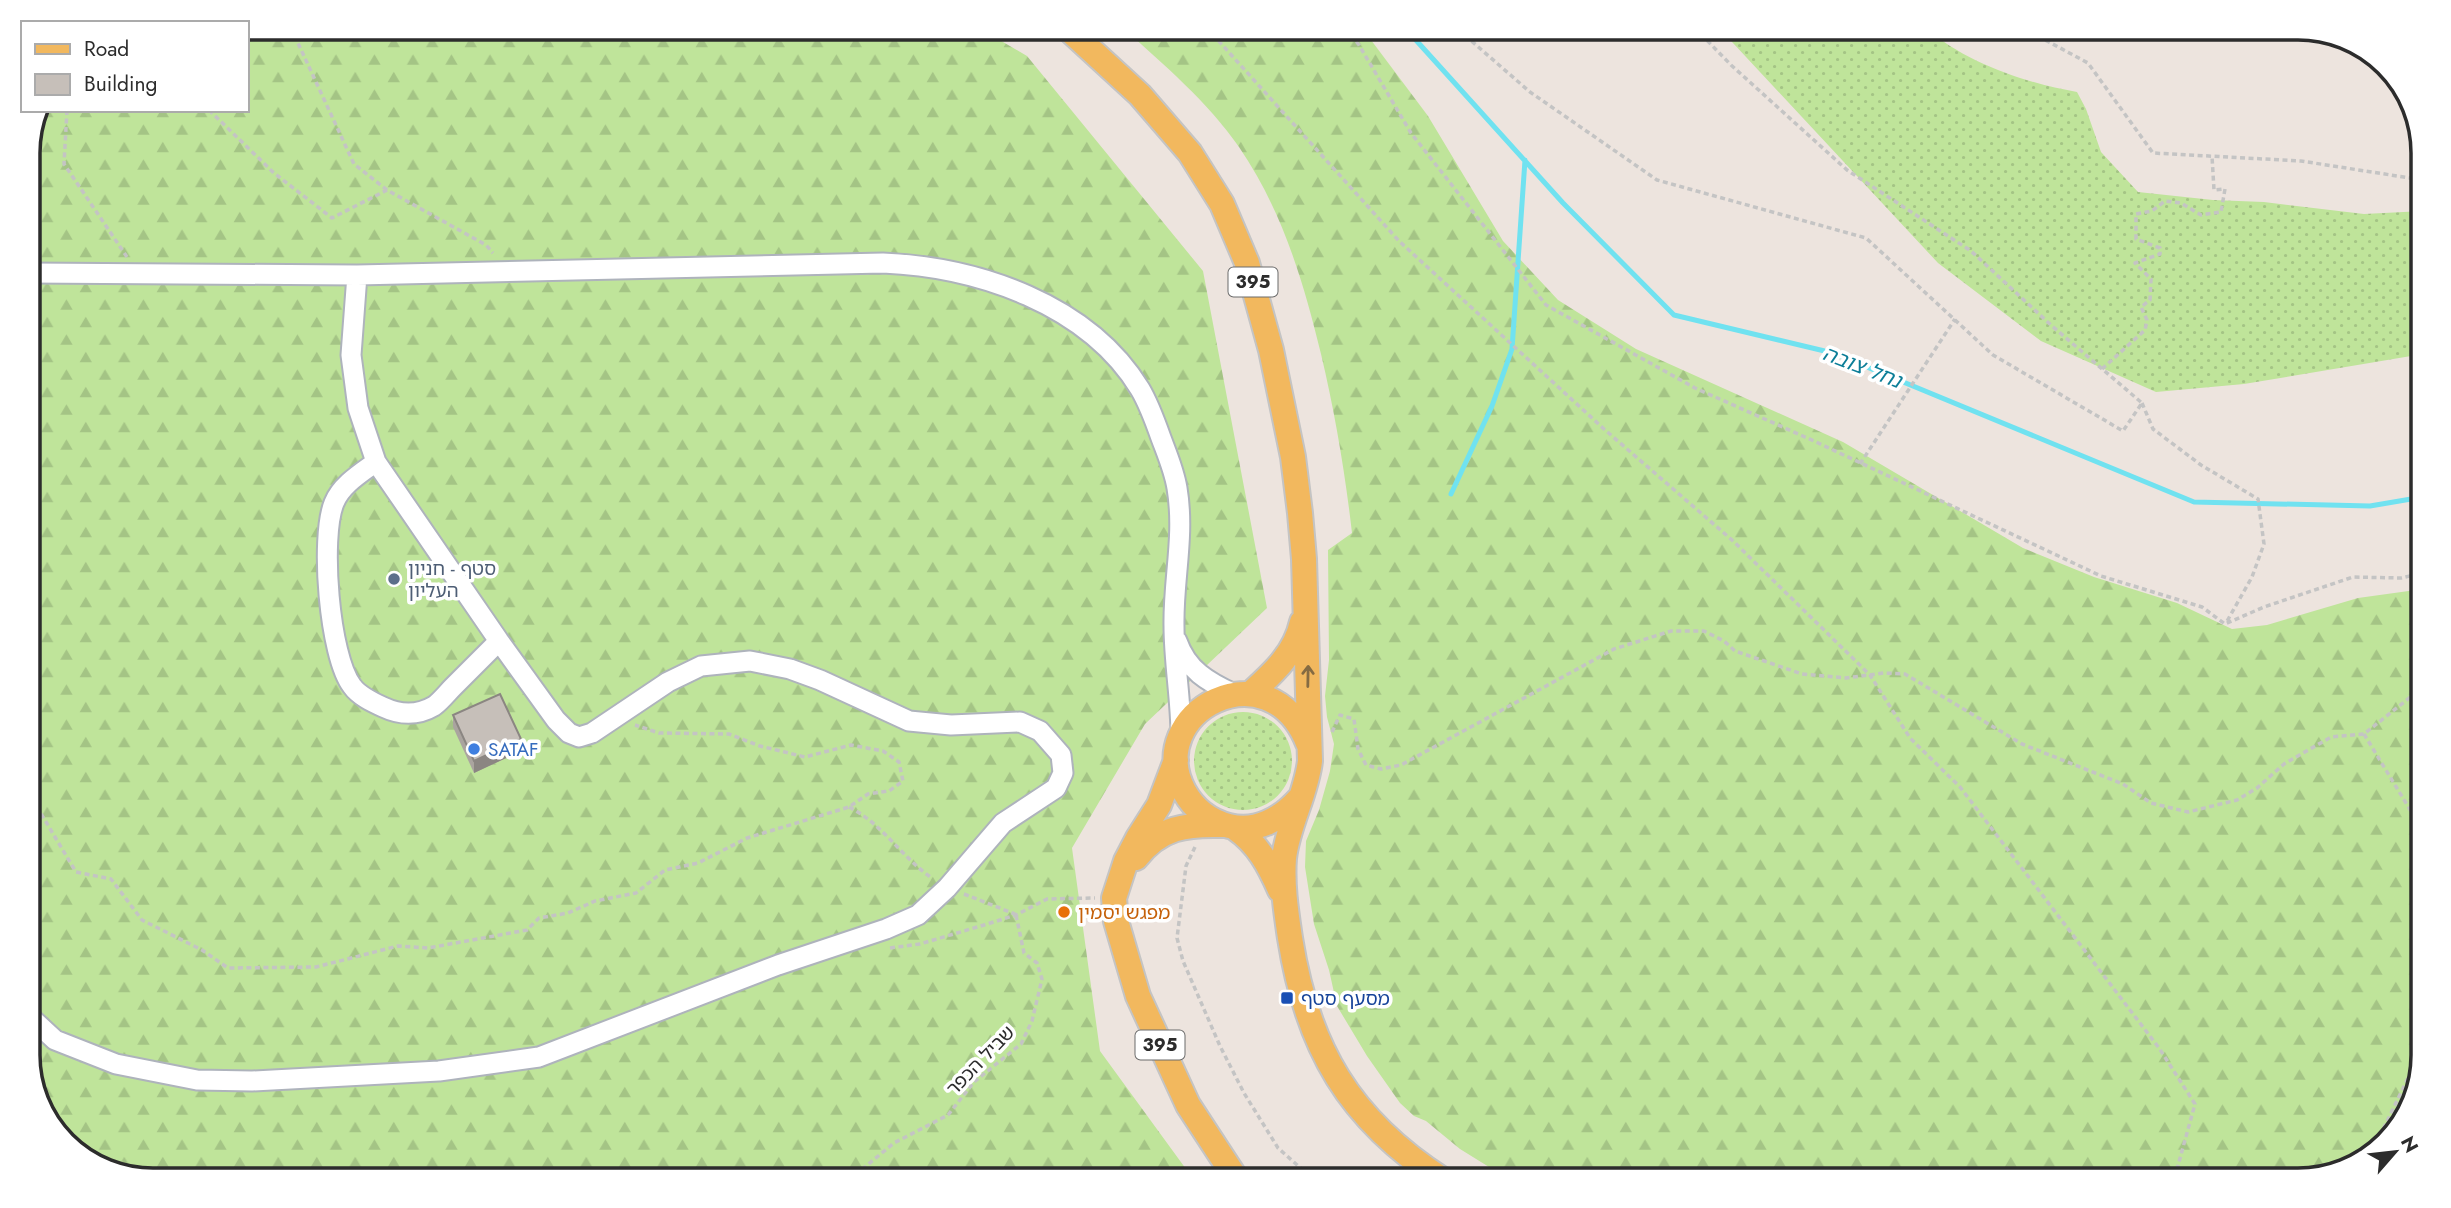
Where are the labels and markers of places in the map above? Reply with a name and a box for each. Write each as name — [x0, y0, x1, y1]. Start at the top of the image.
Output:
place label: סטף - חניון העליון — [408, 555, 496, 604]
marker: סטף - חניון העליון — [386, 571, 402, 587]
place label: SATAF — [488, 736, 539, 763]
marker: SATAF — [466, 741, 482, 757]
place label: מפגש יסמין — [1078, 899, 1170, 926]
marker: מפגש יסמין — [1056, 904, 1072, 920]
place label: מסעף סטף — [1301, 985, 1390, 1012]
marker: מסעף סטף — [1279, 990, 1295, 1006]

